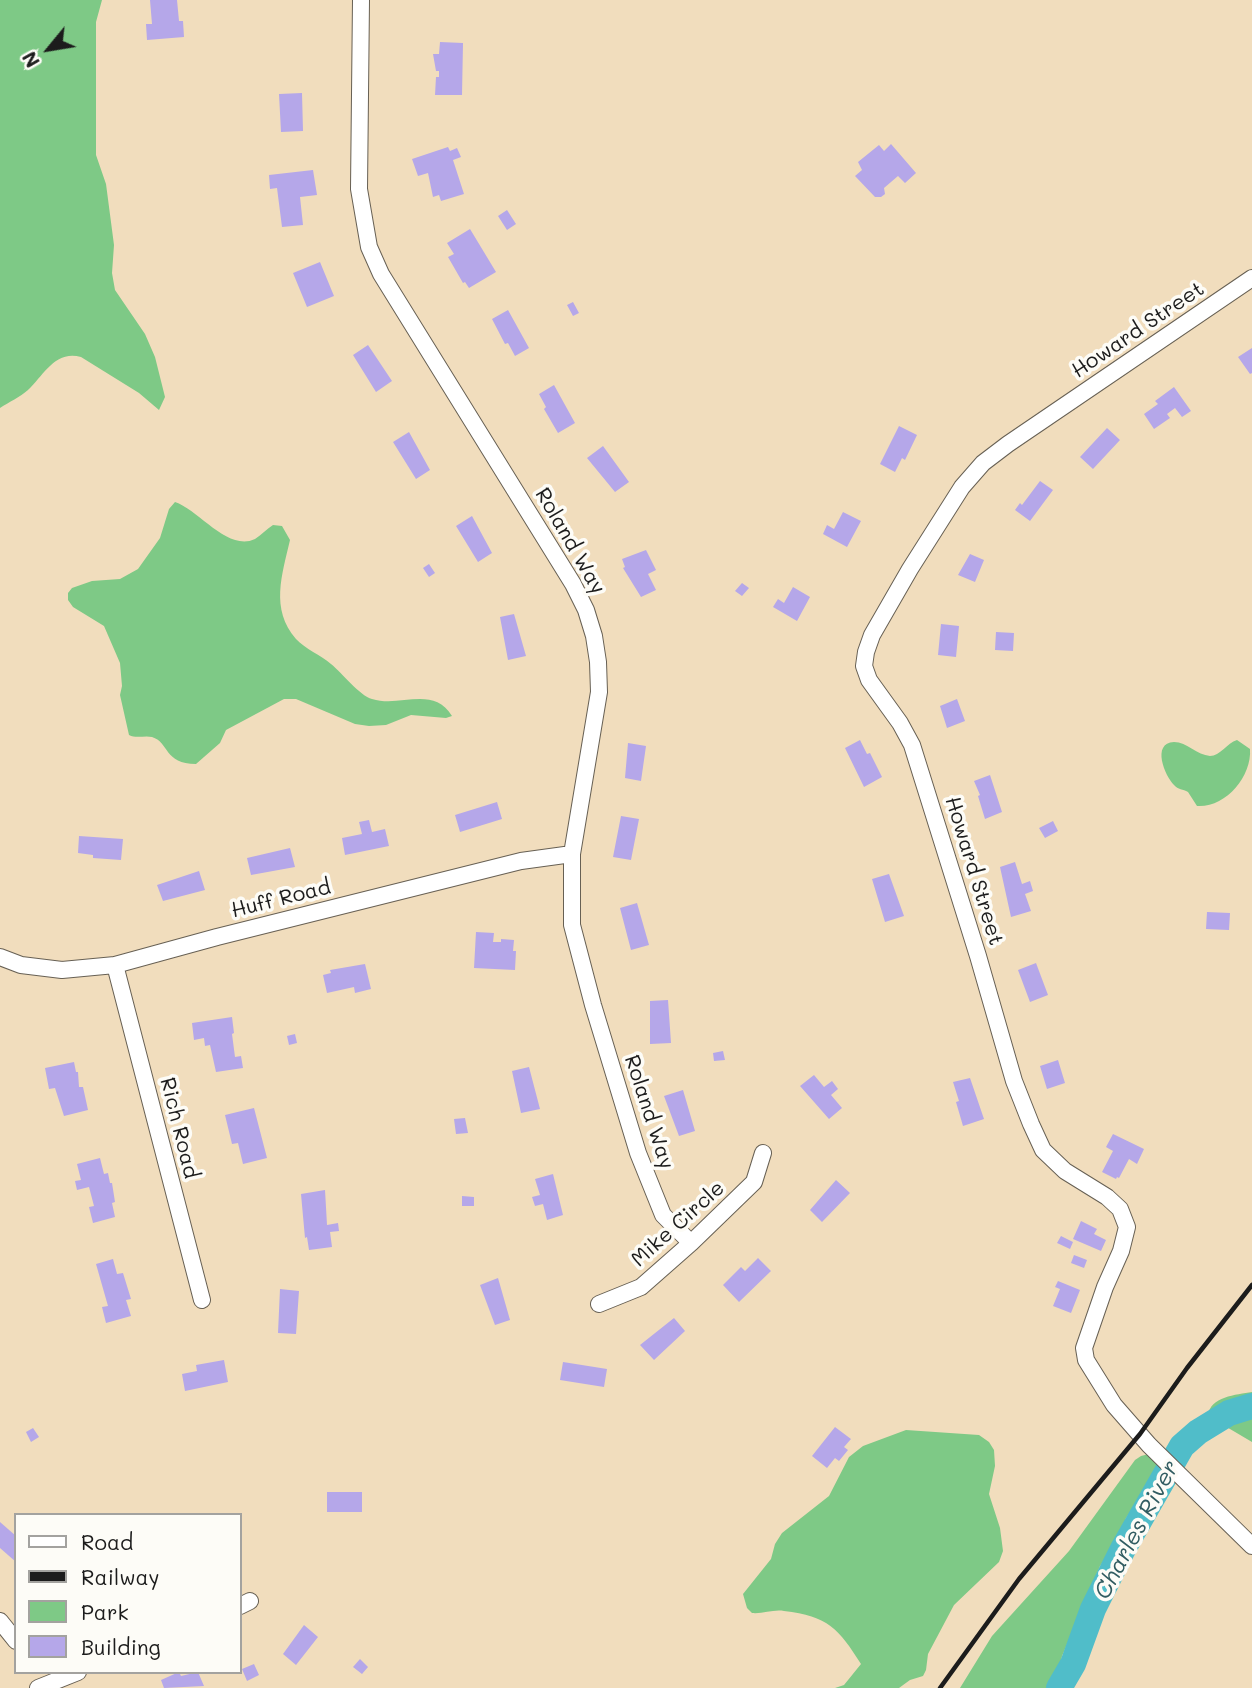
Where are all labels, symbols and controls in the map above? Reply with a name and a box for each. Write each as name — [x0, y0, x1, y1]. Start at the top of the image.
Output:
north arrow — [14, 14, 84, 84]
text: N — [16, 47, 45, 72]
street label: Howard Street — [1067, 276, 1209, 384]
street label: Roland Way — [529, 483, 611, 599]
street label: Howard Street — [939, 794, 1009, 948]
street label: Huff Road — [229, 874, 333, 924]
street label: Roland Way — [619, 1052, 679, 1172]
street label: Rich Road — [154, 1075, 204, 1181]
street label: Mike Circle — [626, 1176, 730, 1272]
water label: Charles River — [1089, 1456, 1185, 1604]
legend — [14, 1513, 242, 1674]
text: Road — [81, 1528, 133, 1555]
text: Railway — [81, 1563, 160, 1590]
text: Park — [81, 1598, 129, 1625]
text: Building — [81, 1633, 161, 1660]

